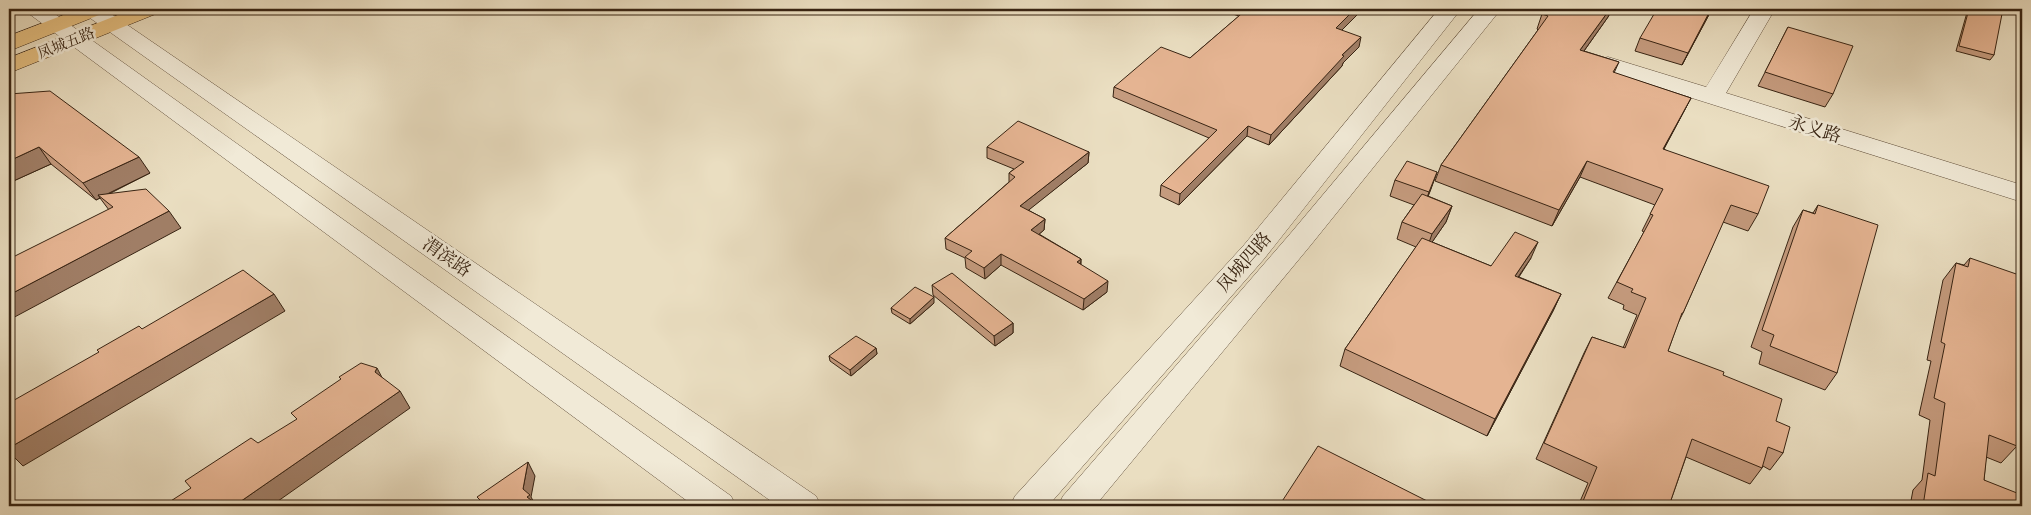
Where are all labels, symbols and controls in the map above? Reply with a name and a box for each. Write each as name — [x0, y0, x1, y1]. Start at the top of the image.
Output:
street label: 凤城五路 — [34, 22, 97, 63]
street label: 永义路 — [1786, 110, 1844, 147]
street label: 凤城四路 — [1211, 227, 1276, 296]
street label: 渭滨路 — [419, 232, 476, 281]

